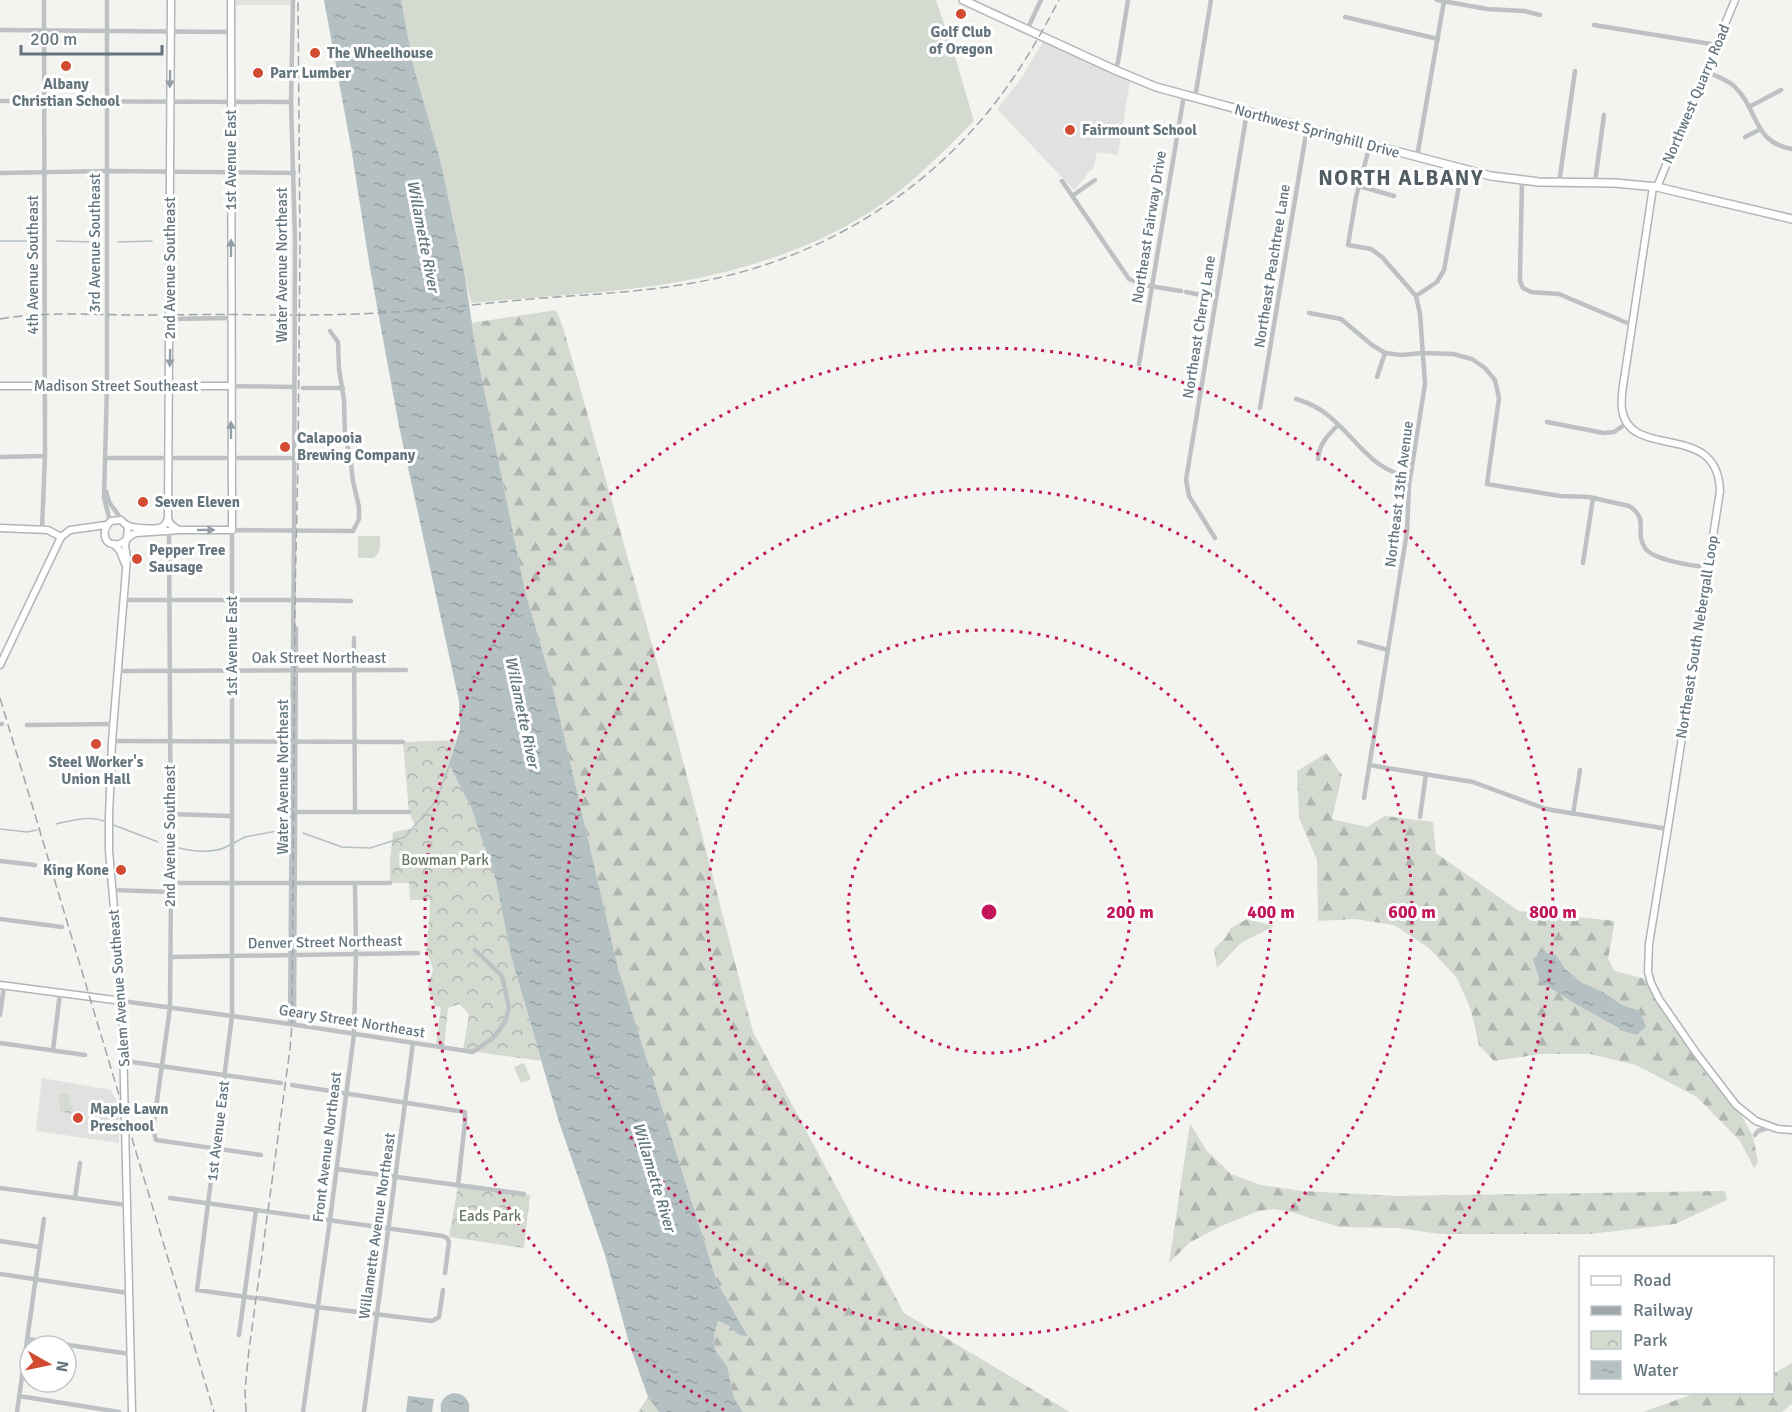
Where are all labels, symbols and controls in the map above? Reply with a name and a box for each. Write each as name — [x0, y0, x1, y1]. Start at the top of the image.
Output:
marker: Golf Club of Oregon — [954, 7, 968, 21]
scale bar — [21, 18, 162, 56]
street label: Northwest Quarry Road — [1658, 22, 1734, 166]
place label: Golf Club of Oregon — [929, 23, 993, 58]
text: 200 m — [30, 28, 77, 50]
place label: The Wheelhouse — [327, 44, 433, 62]
marker: The Wheelhouse — [308, 46, 322, 60]
marker: Albany Christian School — [59, 59, 73, 73]
place label: Parr Lumber — [270, 64, 351, 82]
marker: Parr Lumber — [251, 66, 265, 80]
one-way arrow — [165, 70, 175, 89]
place label: Albany Christian School — [12, 75, 120, 110]
street label: Northwest Springhill Drive — [1232, 100, 1402, 162]
street label: 1st Avenue East — [222, 109, 240, 211]
place label: Fairmount School — [1082, 121, 1197, 139]
marker: Fairmount School — [1063, 123, 1077, 137]
street label: Northeast Fairway Drive — [1128, 149, 1170, 305]
district label: NORTH ALBANY — [1318, 165, 1484, 191]
street label: 3rd Avenue Southeast — [86, 173, 104, 313]
water label: Willamette River — [402, 178, 444, 296]
street label: Northeast Peachtree Lane — [1250, 183, 1294, 349]
street label: Water Avenue Northeast — [273, 187, 291, 343]
street label: 4th Avenue Southeast — [24, 195, 42, 335]
street label: 2nd Avenue Southeast — [161, 197, 179, 339]
one-way arrow — [226, 238, 236, 257]
street label: Northeast Cherry Lane — [1179, 254, 1219, 400]
one-way arrow — [165, 349, 175, 368]
street label: Madison Street Southeast — [34, 377, 198, 395]
one-way arrow — [226, 420, 236, 439]
street label: Northeast 13th Avenue — [1381, 420, 1417, 568]
place label: Calapooia Brewing Company — [297, 429, 416, 464]
marker: Calapooia Brewing Company — [278, 440, 292, 454]
place label: Seven Eleven — [155, 493, 240, 511]
marker: Seven Eleven — [136, 495, 150, 509]
one-way arrow — [196, 525, 215, 535]
street label: Northeast South Nebergall Loop — [1672, 534, 1722, 740]
place label: Pepper Tree Sausage — [149, 541, 225, 576]
marker: Pepper Tree Sausage — [130, 552, 144, 566]
street label: 1st Avenue East — [223, 595, 241, 697]
street label: Oak Street Northeast — [252, 649, 386, 667]
water label: Willamette River — [500, 654, 544, 772]
street label: Water Avenue Northeast — [274, 699, 292, 855]
marker: Steel Worker's Union Hall — [89, 737, 103, 751]
place label: Steel Worker's Union Hall — [49, 753, 144, 788]
street label: 2nd Avenue Southeast — [161, 765, 179, 907]
park label: Bowman Park — [401, 851, 489, 869]
place label: King Kone — [43, 861, 109, 879]
marker: King Kone — [114, 863, 128, 877]
text: 200 m — [1106, 901, 1154, 923]
text: 400 m — [1247, 901, 1295, 923]
text: 600 m — [1388, 901, 1436, 923]
text: 800 m — [1529, 901, 1577, 923]
centre of rings — [979, 902, 999, 922]
street label: Salem Avenue Southeast — [105, 909, 133, 1067]
street label: Denver Street Northeast — [248, 932, 402, 952]
street label: Geary Street Northeast — [278, 1001, 426, 1041]
street label: Front Avenue Northeast — [309, 1071, 345, 1223]
street label: 1st Avenue East — [203, 1080, 233, 1182]
place label: Maple Lawn Preschool — [90, 1100, 169, 1135]
marker: Maple Lawn Preschool — [71, 1111, 85, 1125]
water label: Willamette River — [628, 1120, 681, 1236]
street label: Willamette Avenue Northeast — [355, 1132, 399, 1320]
park label: Eads Park — [459, 1207, 522, 1225]
legend — [1579, 1256, 1774, 1394]
text: Road — [1633, 1269, 1672, 1291]
text: Railway — [1633, 1299, 1694, 1321]
text: Park — [1633, 1329, 1668, 1351]
north arrow — [18, 1334, 78, 1394]
text: N — [51, 1359, 73, 1373]
text: Water — [1633, 1359, 1679, 1381]

